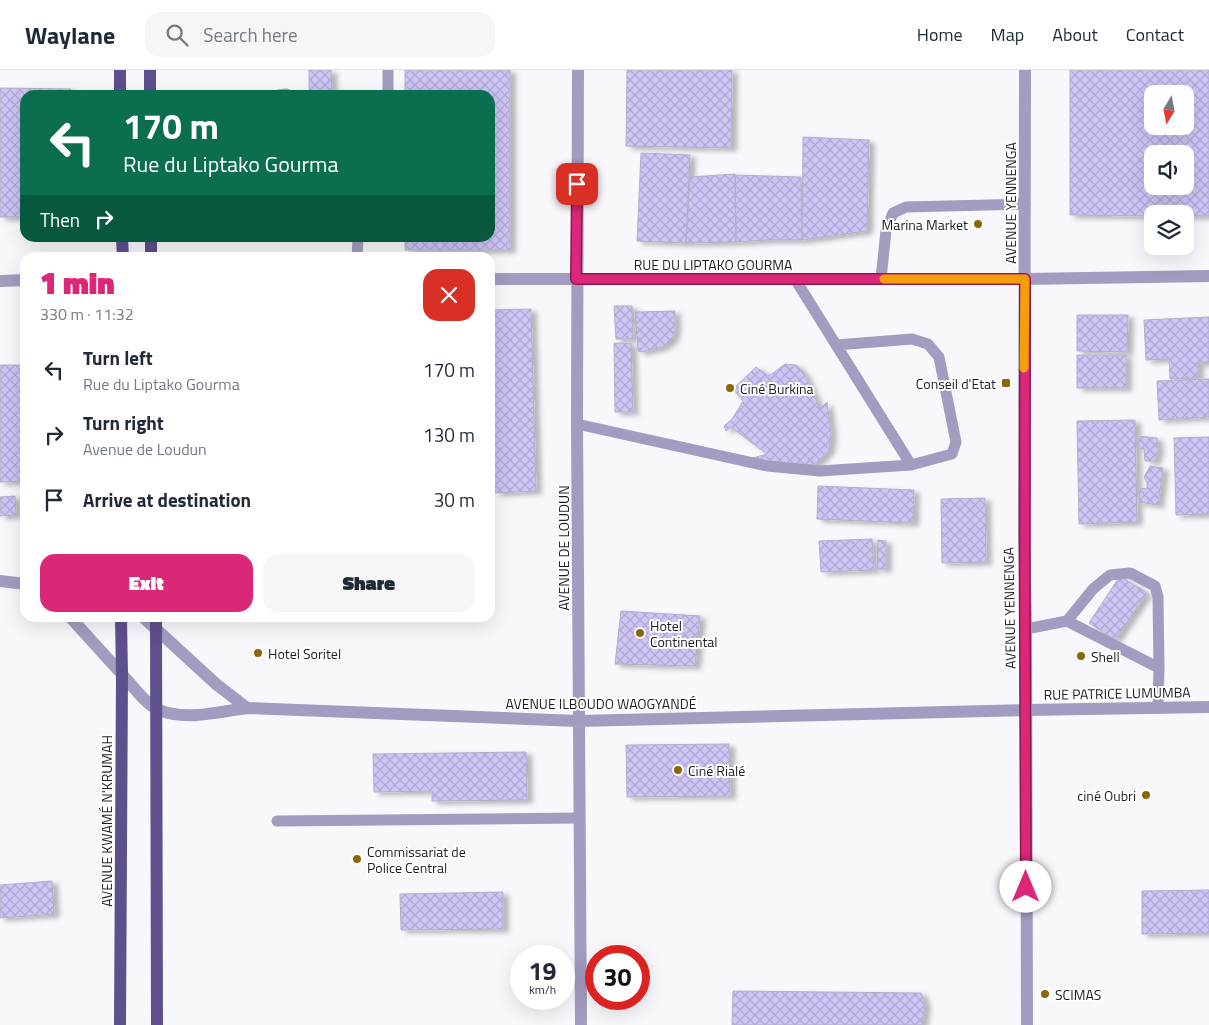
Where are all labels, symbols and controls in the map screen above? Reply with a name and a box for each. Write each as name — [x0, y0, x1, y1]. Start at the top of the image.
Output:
search box — [145, 12, 495, 57]
text: Waylane — [25, 17, 115, 53]
text: Search here — [203, 20, 298, 49]
icon: search — [163, 21, 191, 49]
text: Home — [917, 21, 963, 48]
text: Map — [991, 21, 1024, 48]
text: About — [1052, 21, 1098, 48]
text: Contact — [1126, 21, 1184, 48]
north arrow — [1144, 85, 1194, 135]
map controls — [1144, 85, 1194, 255]
text: 170 m — [123, 99, 219, 153]
icon: left — [40, 110, 105, 175]
street label: AVENUE YENNENGA — [1000, 142, 1021, 264]
button: sound — [1144, 145, 1194, 195]
text: Rue du Liptako Gourma — [123, 147, 339, 181]
pin — [556, 163, 598, 205]
icon: arrive — [563, 170, 591, 198]
text: Then — [40, 205, 80, 234]
icon: right — [90, 205, 118, 233]
button: layers — [1144, 205, 1194, 255]
place label: Marina Market — [882, 214, 968, 235]
marker: Marina Market — [972, 218, 984, 230]
street label: RUE DU LIPTAKO GOURMA — [634, 254, 793, 275]
text: 1 min — [40, 260, 115, 306]
button: close — [423, 269, 475, 321]
text: 330 m · 11:32 — [40, 302, 134, 326]
text: Turn left — [83, 343, 153, 372]
text: 170 m — [423, 355, 475, 384]
icon: left — [40, 356, 68, 384]
text: Rue du Liptako Gourma — [83, 372, 240, 396]
place label: Conseil d'Etat — [916, 373, 996, 394]
marker: Conseil d'Etat — [1000, 377, 1012, 389]
place label: Ciné Burkina — [740, 378, 814, 399]
marker: Ciné Burkina — [724, 382, 736, 394]
text: Turn right — [83, 408, 164, 437]
text: 130 m — [423, 420, 475, 449]
icon: right — [40, 421, 68, 449]
text: Avenue de Loudun — [83, 437, 207, 461]
text: Arrive at destination — [83, 485, 251, 514]
text: 30 m — [434, 485, 475, 514]
street label: AVENUE DE LOUDUN — [553, 485, 574, 611]
icon: arrive — [40, 486, 68, 514]
street label: AVENUE YENNENGA — [997, 546, 1021, 669]
button: Exit — [40, 554, 253, 612]
button: Share — [263, 554, 475, 612]
place label: Hotel Continental — [650, 615, 718, 652]
marker: Hotel Continental — [634, 627, 646, 639]
place label: Hotel Soritel — [268, 643, 341, 664]
place label: Shell — [1091, 646, 1120, 667]
marker: Hotel Soritel — [252, 647, 264, 659]
marker: Shell — [1075, 650, 1087, 662]
street label: RUE PATRICE LUMUMBA — [1043, 681, 1191, 705]
street label: AVENUE ILBOUDO WAOGYANDÉ — [506, 693, 697, 714]
street label: AVENUE KWAMÉ N'KRUMAH — [96, 735, 117, 907]
place label: Ciné Rialé — [688, 760, 745, 781]
marker: Ciné Rialé — [672, 764, 684, 776]
place label: ciné Oubri — [1077, 785, 1136, 806]
marker: ciné Oubri — [1140, 789, 1152, 801]
place label: Commissariat de Police Central — [367, 841, 466, 878]
marker: Commissariat de Police Central — [351, 853, 363, 865]
position arrow — [999, 860, 1051, 912]
speed limit sign: 30 — [585, 945, 650, 1010]
text: 19 — [528, 952, 557, 990]
text: km/h — [529, 980, 556, 999]
place label: SCIMAS — [1055, 984, 1101, 1005]
marker: SCIMAS — [1039, 988, 1051, 1000]

